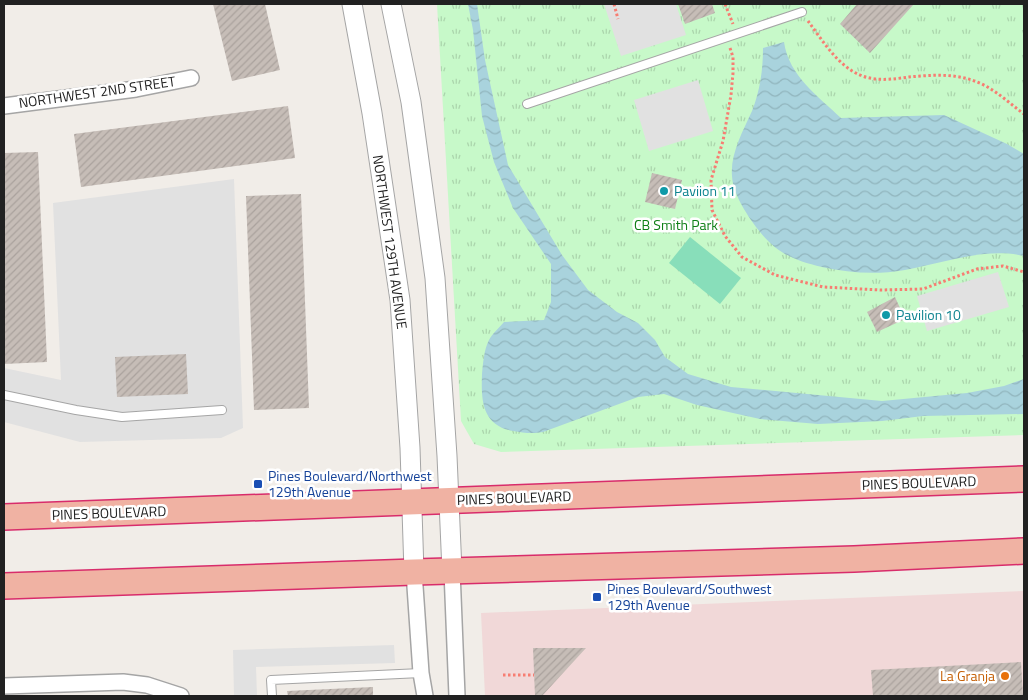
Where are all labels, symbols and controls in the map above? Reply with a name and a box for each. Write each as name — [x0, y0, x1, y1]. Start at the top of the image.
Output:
street label: NORTHWEST 2ND STREET — [17, 70, 177, 113]
street label: NORTHWEST 129TH AVENUE — [368, 154, 413, 331]
place label: Paviion 11 — [674, 180, 736, 201]
marker: Paviion 11 — [658, 185, 670, 197]
park label: CB Smith Park — [634, 214, 718, 235]
place label: Pavilion 10 — [896, 304, 961, 325]
marker: Pavilion 10 — [880, 309, 892, 321]
place label: Pines Boulevard/Northwest 129th Avenue — [268, 465, 432, 502]
street label: PINES BOULEVARD — [861, 470, 977, 495]
marker: Pines Boulevard/Northwest 129th Avenue — [252, 478, 264, 490]
street label: PINES BOULEVARD — [456, 485, 572, 510]
street label: PINES BOULEVARD — [51, 500, 167, 525]
place label: Pines Boulevard/Southwest 129th Avenue — [607, 578, 772, 615]
marker: Pines Boulevard/Southwest 129th Avenue — [591, 591, 603, 603]
place label: La Granja — [940, 665, 995, 686]
marker: La Granja — [999, 670, 1011, 682]

